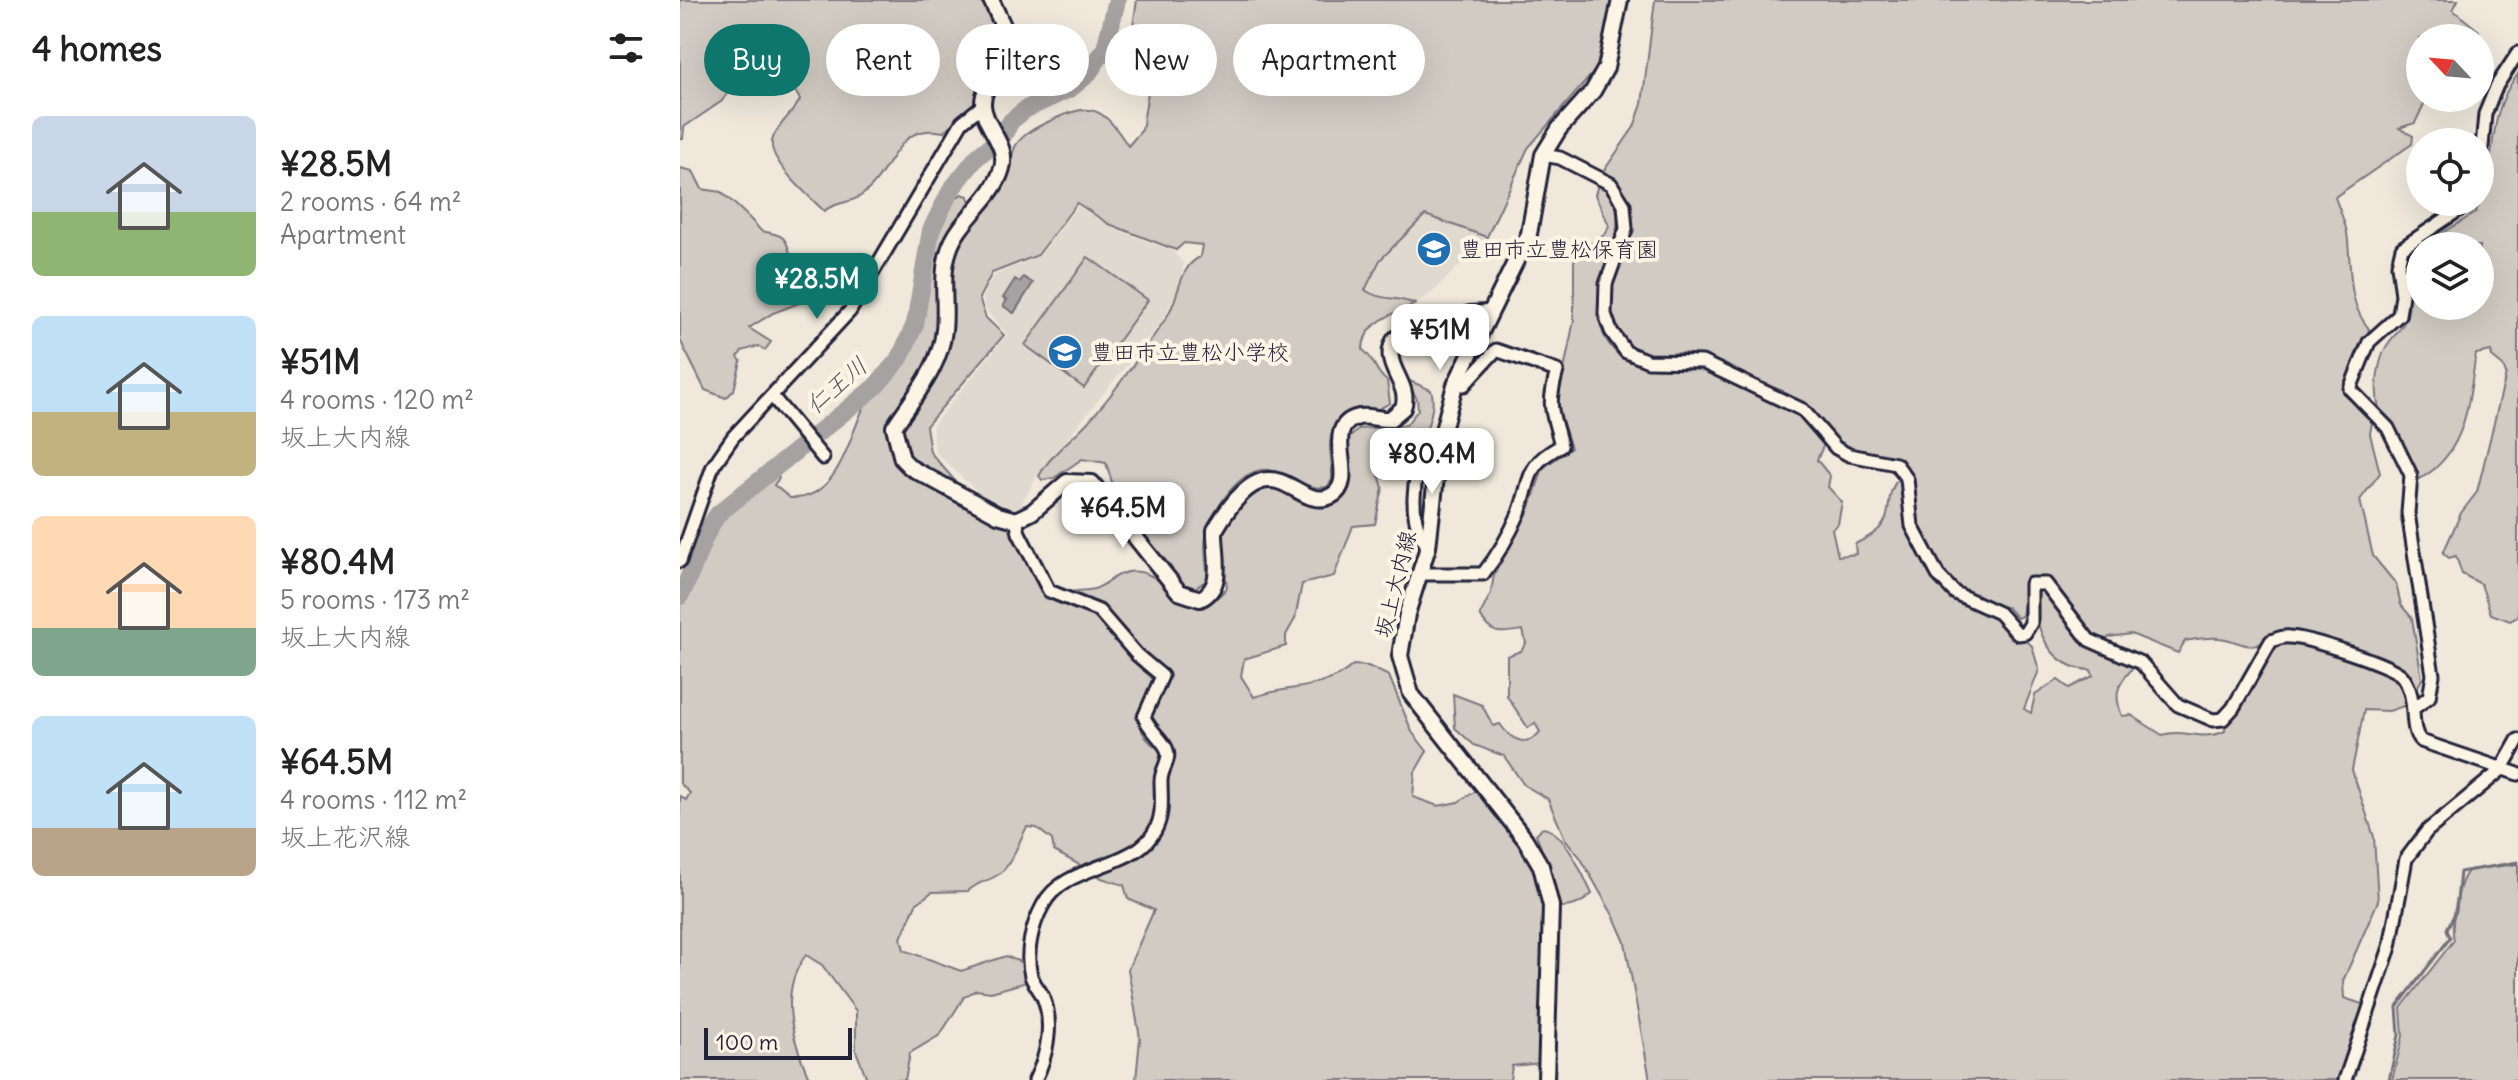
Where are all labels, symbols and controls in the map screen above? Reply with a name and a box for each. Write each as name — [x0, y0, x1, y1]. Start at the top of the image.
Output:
chip: Buy — [704, 24, 810, 96]
chip: Rent — [826, 24, 940, 96]
chip: Filters — [956, 24, 1089, 96]
chip: New — [1105, 24, 1217, 96]
chip: Apartment — [1233, 24, 1425, 96]
north arrow — [2406, 24, 2494, 112]
map controls — [2406, 24, 2494, 320]
icon: filters — [604, 26, 648, 70]
text: 4 homes — [32, 27, 162, 70]
button: locate — [2406, 128, 2494, 216]
text: ¥28.5M — [280, 142, 392, 185]
icon: home — [96, 148, 192, 244]
text: 2 rooms · 64 m² — [280, 185, 462, 218]
text: Apartment — [280, 218, 406, 251]
school or university icon: 豊田市立豊松保育園 — [1415, 230, 1453, 268]
button: layers — [2406, 232, 2494, 320]
place label: 豊田市立豊松保育園 — [1460, 235, 1658, 263]
pin: ¥28.5M — [752, 253, 882, 321]
text: ¥28.5M — [774, 262, 860, 295]
pin: ¥51M — [1393, 304, 1487, 372]
text: ¥51M — [1409, 313, 1471, 346]
school or university icon: 豊田市立豊松小学校 — [1046, 333, 1084, 371]
place label: 豊田市立豊松小学校 — [1091, 338, 1289, 366]
text: ¥51M — [280, 340, 361, 383]
icon: home — [96, 348, 192, 444]
water label: 仁王川 — [799, 350, 873, 420]
text: 4 rooms · 120 m² — [280, 383, 474, 416]
text: 坂上大内線 — [280, 420, 410, 453]
pin: ¥80.4M — [1367, 428, 1497, 496]
text: ¥80.4M — [1388, 437, 1476, 470]
pin: ¥64.5M — [1058, 482, 1188, 550]
text: ¥64.5M — [1080, 491, 1166, 524]
street label: 坂上大内線 — [1368, 527, 1422, 641]
text: ¥80.4M — [280, 540, 396, 583]
icon: home — [96, 548, 192, 644]
text: 5 rooms · 173 m² — [280, 583, 470, 616]
text: 坂上大内線 — [280, 620, 410, 653]
text: ¥64.5M — [280, 740, 393, 783]
icon: home — [96, 748, 192, 844]
text: 4 rooms · 112 m² — [280, 783, 467, 816]
text: 坂上花沢線 — [280, 820, 410, 853]
scale bar — [704, 1024, 852, 1060]
text: 100 m — [716, 1028, 778, 1056]

